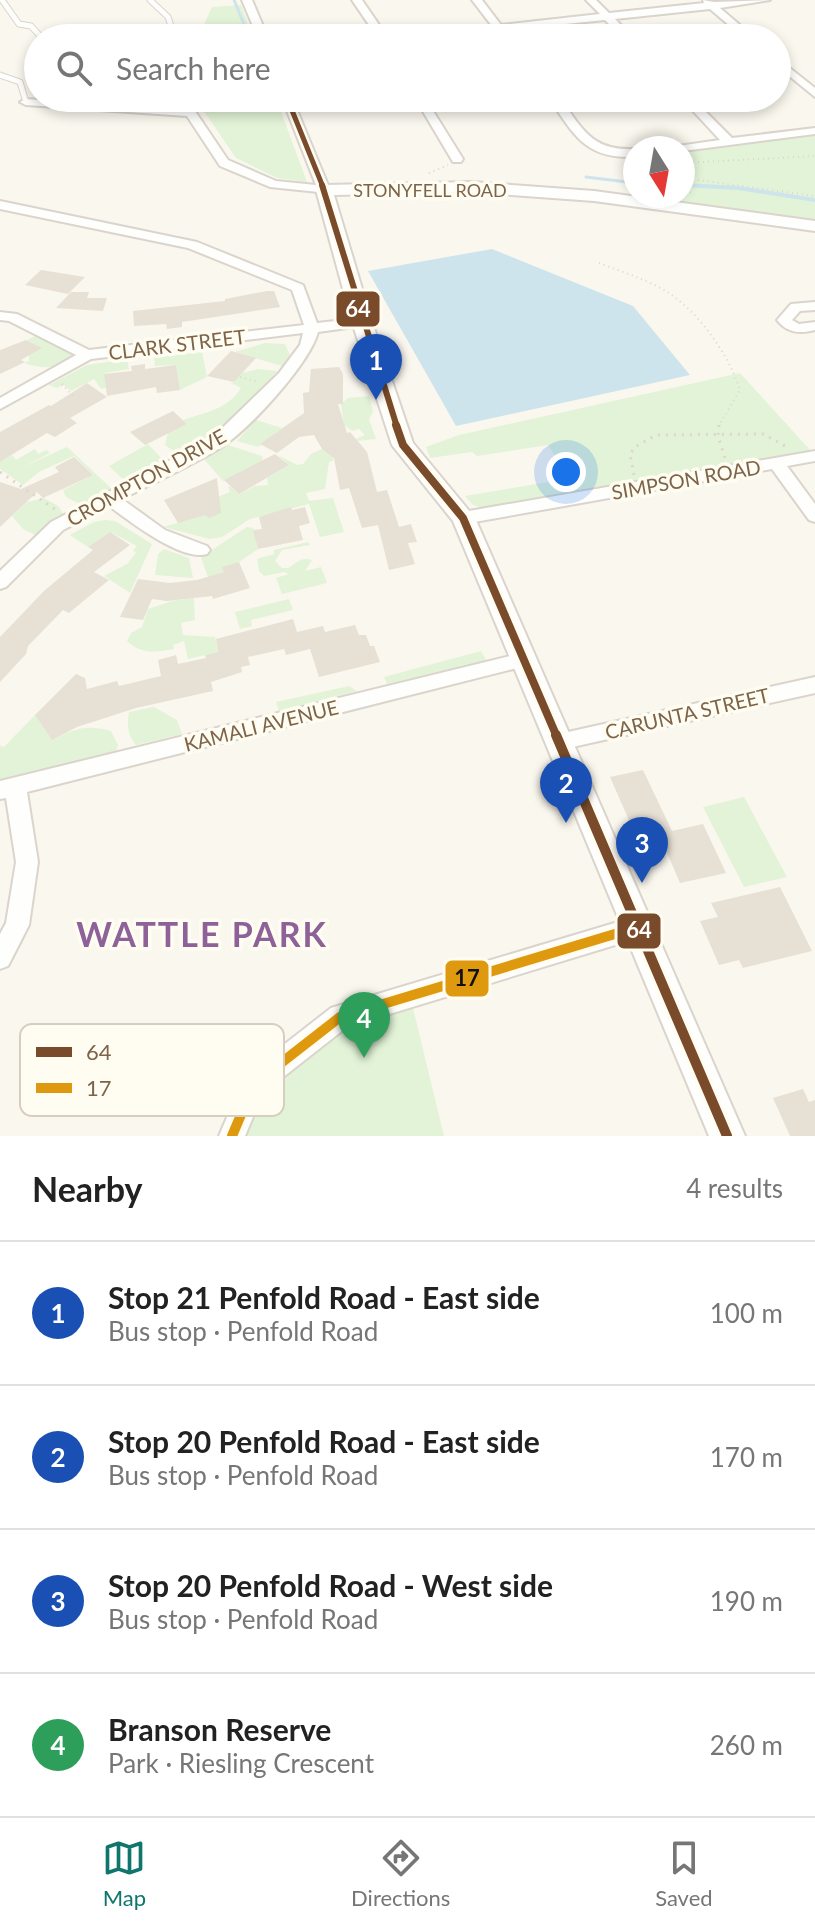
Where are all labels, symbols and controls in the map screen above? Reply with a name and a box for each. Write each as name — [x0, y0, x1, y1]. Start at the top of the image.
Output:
search box — [24, 24, 791, 112]
icon: search — [52, 46, 96, 90]
text: Search here — [116, 50, 271, 86]
north arrow — [623, 136, 695, 208]
street label: STONYFELL ROAD — [353, 179, 507, 201]
line badge: 64 — [335, 290, 381, 328]
text: 64 — [345, 295, 371, 322]
street label: CLARK STREET — [107, 324, 247, 364]
pin: 1 — [350, 334, 402, 400]
street label: CROMPTON DRIVE — [62, 423, 230, 531]
your location — [546, 452, 586, 492]
street label: SIMPSON ROAD — [610, 454, 762, 504]
street label: CARUNTA STREET — [603, 682, 772, 744]
street label: KAMALI AVENUE — [181, 694, 341, 756]
pin: 2 — [540, 757, 592, 823]
pin: 3 — [616, 817, 668, 883]
line badge: 64 — [616, 912, 662, 950]
district label: WATTLE PARK — [76, 913, 328, 954]
text: 64 — [626, 916, 652, 943]
line badge: 17 — [444, 959, 490, 998]
text: 17 — [454, 964, 480, 991]
pin: 4 — [338, 992, 390, 1058]
legend — [20, 1024, 284, 1116]
text: 64 — [86, 1038, 112, 1065]
text: 17 — [86, 1074, 112, 1101]
text: Nearby — [32, 1168, 143, 1209]
text: 4 results — [686, 1172, 783, 1204]
text: Stop 21 Penfold Road - East side — [108, 1279, 540, 1315]
text: 1 — [50, 1297, 66, 1329]
text: 100 m — [710, 1297, 783, 1329]
text: Bus stop · Penfold Road — [108, 1315, 378, 1347]
text: Stop 20 Penfold Road - East side — [108, 1423, 540, 1459]
text: 2 — [50, 1441, 66, 1473]
text: 170 m — [710, 1441, 783, 1473]
text: Bus stop · Penfold Road — [108, 1459, 378, 1491]
text: Stop 20 Penfold Road - West side — [108, 1567, 553, 1603]
text: 3 — [50, 1585, 66, 1617]
text: 190 m — [710, 1585, 783, 1617]
text: Bus stop · Penfold Road — [108, 1603, 378, 1635]
text: Branson Reserve — [108, 1711, 331, 1747]
text: 4 — [50, 1729, 66, 1761]
text: 260 m — [710, 1729, 783, 1761]
text: Park · Riesling Crescent — [108, 1747, 374, 1779]
tab: Map — [102, 1836, 146, 1911]
tab: Directions — [351, 1836, 450, 1911]
tab: Saved — [655, 1836, 713, 1911]

